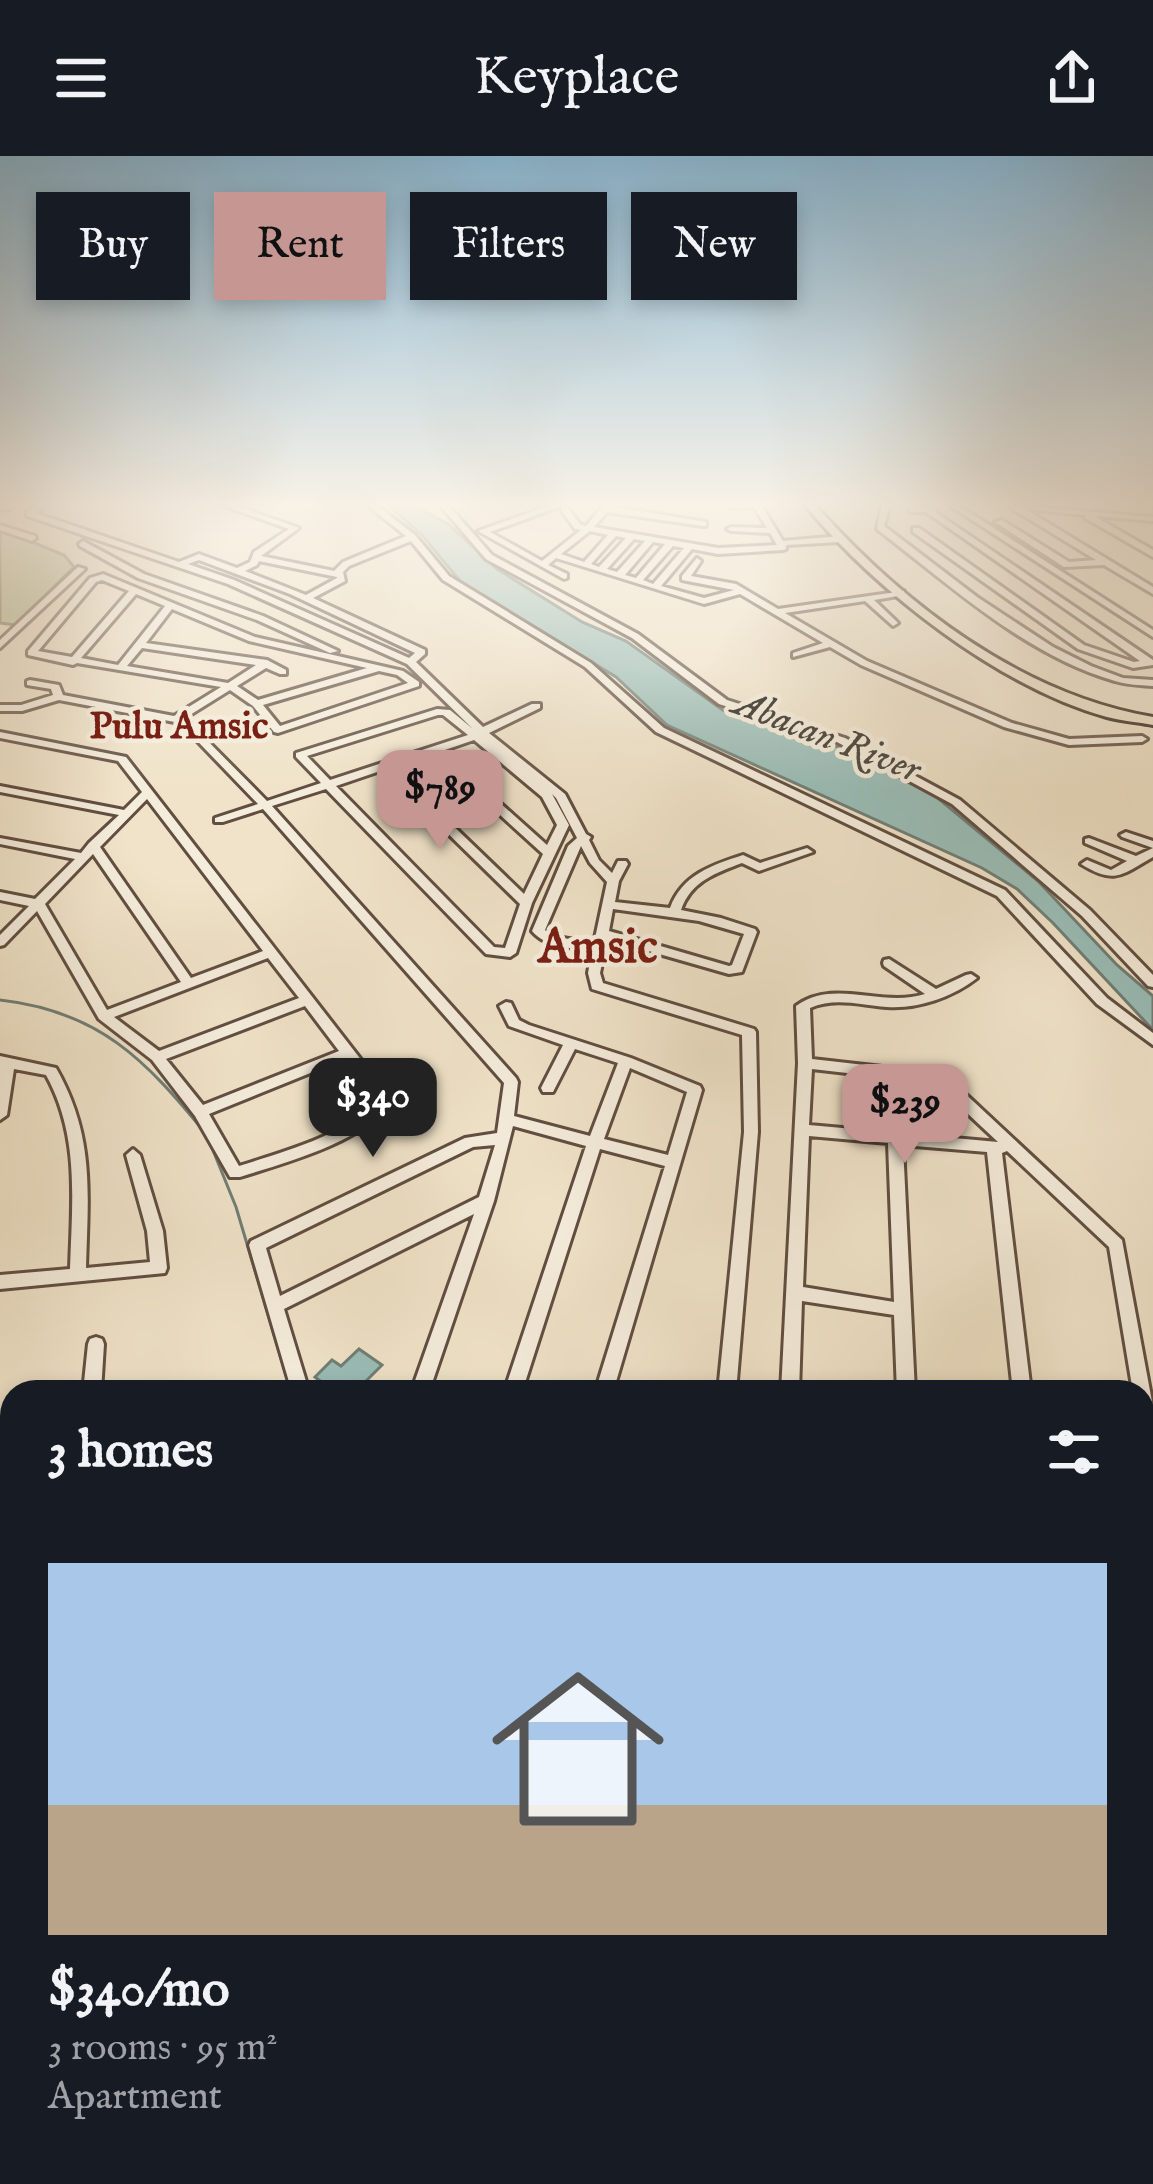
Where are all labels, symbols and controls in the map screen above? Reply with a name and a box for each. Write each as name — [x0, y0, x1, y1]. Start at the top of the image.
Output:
text: Keyplace — [474, 44, 679, 113]
icon: menu — [48, 45, 114, 111]
icon: share — [1039, 45, 1105, 111]
chip: Buy — [36, 192, 190, 300]
chip: Rent — [214, 192, 386, 300]
chip: Filters — [410, 192, 607, 300]
chip: New — [631, 192, 797, 300]
water label: Abacan River — [723, 678, 929, 796]
district label: Pulu Amsic — [89, 703, 269, 752]
pin: $789 — [369, 750, 511, 852]
text: $789 — [404, 764, 476, 813]
district label: Amsic — [536, 919, 658, 979]
pin: $340 — [302, 1058, 444, 1160]
pin: $239 — [834, 1064, 976, 1166]
text: $340 — [336, 1072, 410, 1121]
text: $239 — [869, 1078, 941, 1127]
icon: filters — [1041, 1419, 1107, 1485]
text: 3 homes — [48, 1420, 213, 1485]
icon: home — [470, 1641, 686, 1857]
text: $340/mo — [48, 1959, 229, 2024]
text: 3 rooms · 95 m² — [48, 2024, 278, 2073]
text: Apartment — [48, 2073, 222, 2122]

